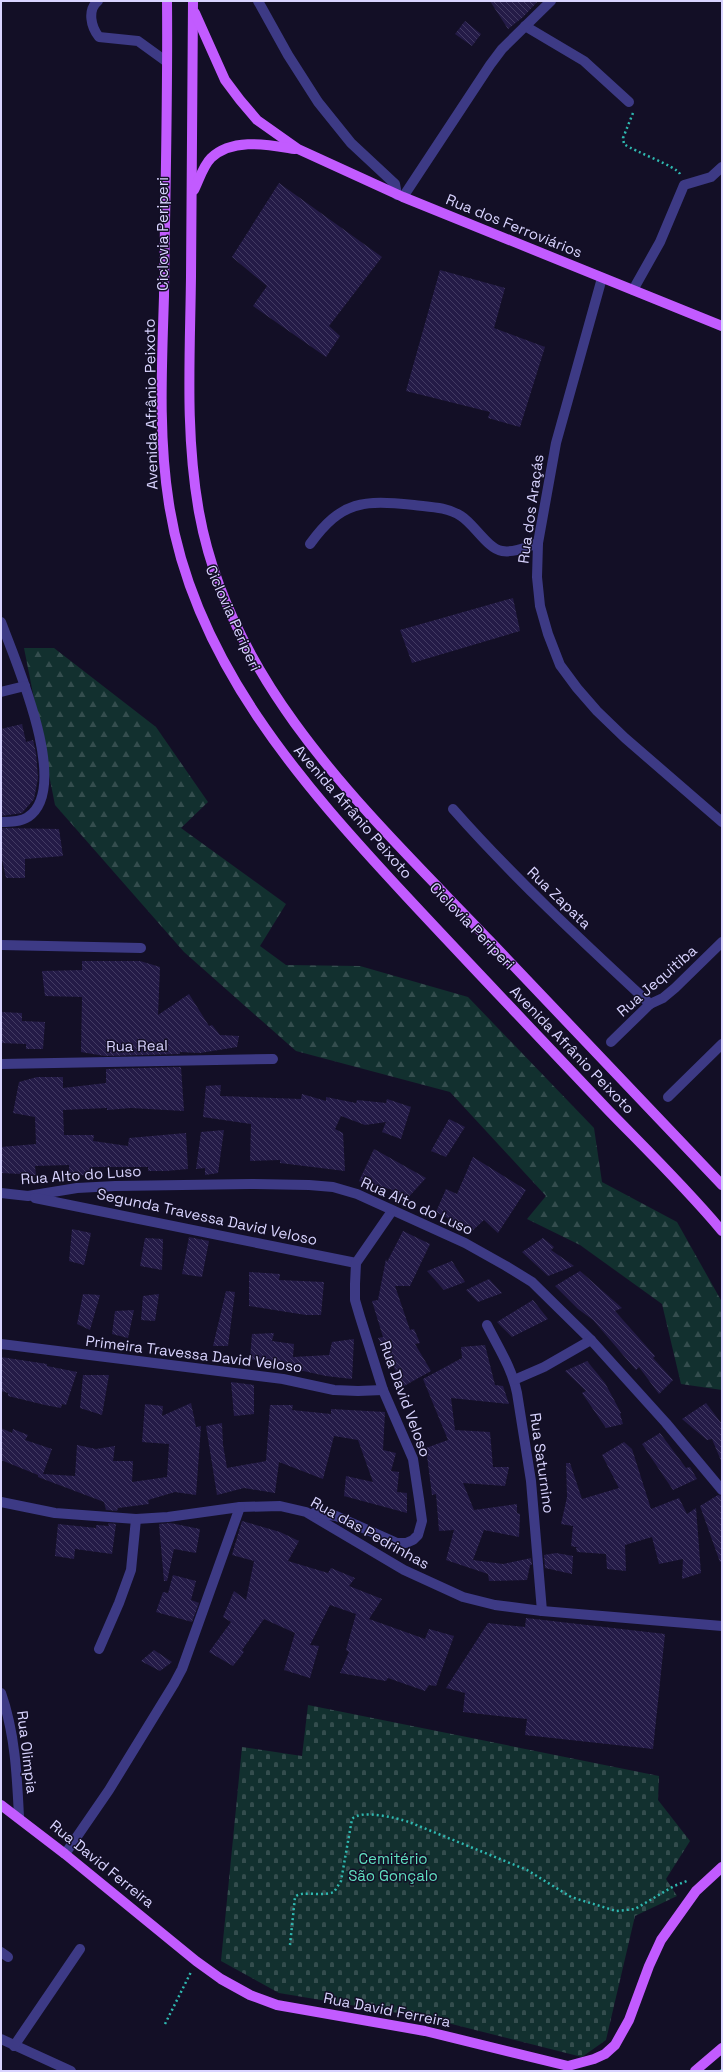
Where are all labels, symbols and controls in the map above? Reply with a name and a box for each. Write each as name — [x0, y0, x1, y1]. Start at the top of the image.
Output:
street label: Ciclovia Periperi — [153, 177, 172, 291]
street label: Rua dos Ferroviários — [443, 189, 585, 262]
street label: Avenida Afrânio Peixoto — [140, 318, 161, 490]
street label: Rua dos Araçás — [513, 453, 548, 565]
street label: Ciclovia Periperi — [202, 562, 265, 674]
street label: Avenida Afrânio Peixoto — [290, 741, 417, 882]
street label: Rua Zapata — [523, 862, 596, 933]
street label: Ciclovia Periperi — [426, 878, 519, 973]
street label: Rua Jequitiba — [613, 940, 701, 1021]
street label: Avenida Afrânio Peixoto — [506, 982, 639, 1118]
street label: Rua Real — [106, 1035, 168, 1056]
street label: Rua Alto do Luso — [20, 1161, 142, 1188]
street label: Rua Alto do Luso — [358, 1172, 476, 1239]
street label: Segunda Travessa David Veloso — [95, 1184, 319, 1249]
street label: Primeira Travessa David Veloso — [84, 1331, 304, 1376]
street label: Rua David Veloso — [376, 1338, 435, 1459]
street label: Rua Saturnino — [526, 1411, 559, 1515]
street label: Rua das Pedrinhas — [308, 1492, 433, 1573]
street label: Rua Olimpia — [13, 1709, 42, 1795]
street label: Rua David Ferreira — [46, 1816, 159, 1912]
park label: Cemitério São Gonçalo — [348, 1849, 438, 1885]
street label: Rua David Ferreira — [322, 1988, 453, 2031]

